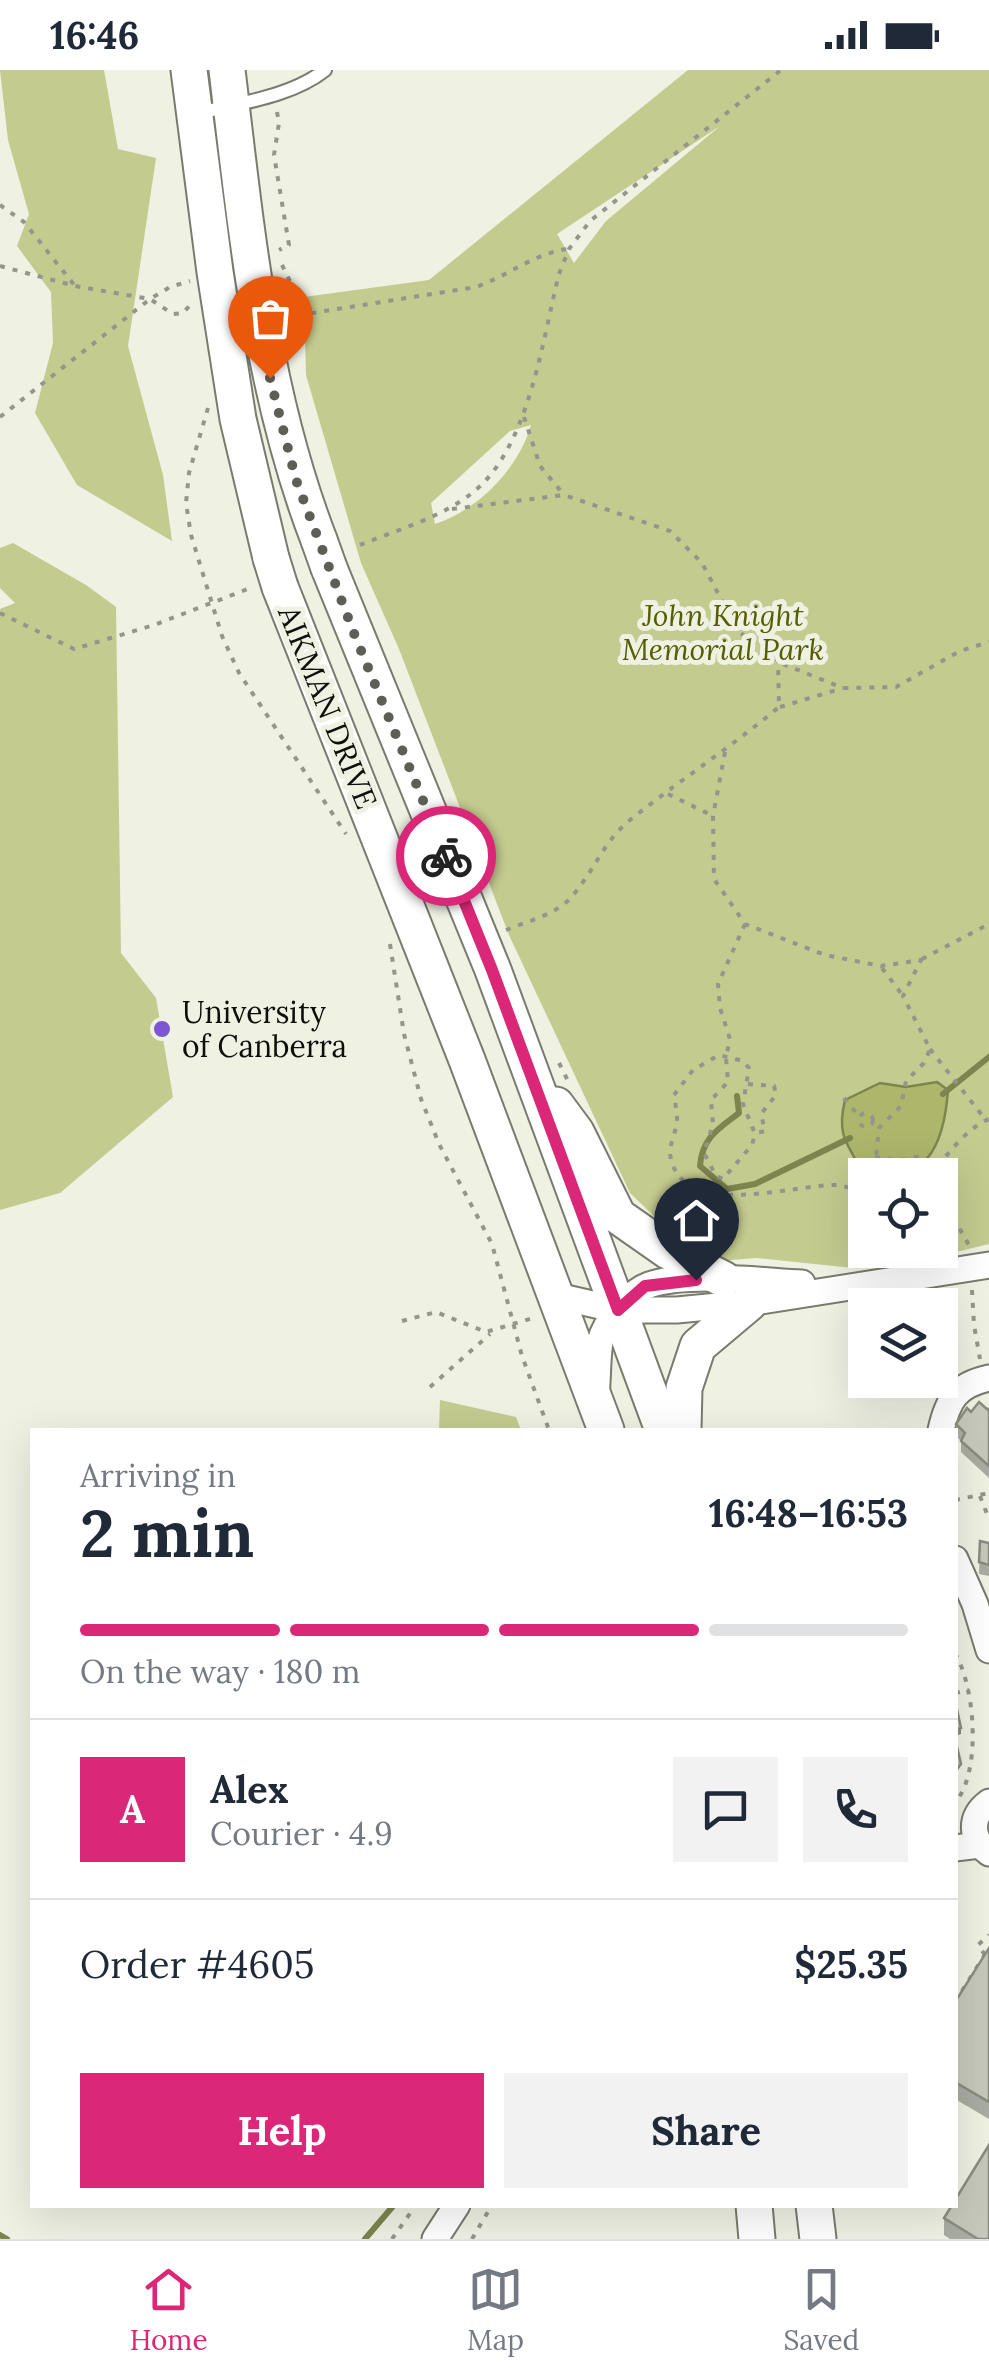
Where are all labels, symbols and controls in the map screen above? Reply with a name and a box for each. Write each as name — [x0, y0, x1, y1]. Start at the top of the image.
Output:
text: 16:46 — [50, 11, 139, 59]
pin — [228, 276, 313, 379]
icon: bag — [243, 291, 298, 346]
park label: John Knight Memorial Park — [622, 596, 824, 668]
street label: AIKMAN DRIVE — [270, 599, 386, 814]
courier — [396, 806, 496, 906]
icon: bike — [419, 829, 474, 884]
place label: University of Canberra — [182, 993, 347, 1065]
marker: University of Canberra — [151, 1018, 173, 1040]
map controls — [848, 1158, 958, 1398]
button: locate — [848, 1158, 958, 1268]
pin — [654, 1178, 739, 1281]
icon: home — [669, 1193, 724, 1248]
button: layers — [848, 1288, 958, 1398]
text: Arriving in — [80, 1455, 236, 1496]
text: 16:48–16:53 — [709, 1489, 908, 1537]
text: 2 min — [80, 1492, 254, 1575]
text: On the way · 180 m — [80, 1651, 360, 1692]
button: chat — [673, 1757, 778, 1862]
button: phone — [803, 1757, 908, 1862]
text: Alex — [210, 1765, 289, 1813]
text: A — [120, 1785, 145, 1833]
text: Courier · 4.9 — [210, 1813, 393, 1854]
text: Order #4605 — [80, 1940, 315, 1988]
text: $25.35 — [794, 1940, 908, 1988]
button: Help — [80, 2073, 484, 2188]
button: Share — [504, 2073, 908, 2188]
tab: Home — [130, 2262, 208, 2358]
tab: Map — [467, 2262, 524, 2358]
tab: Saved — [783, 2262, 859, 2358]

